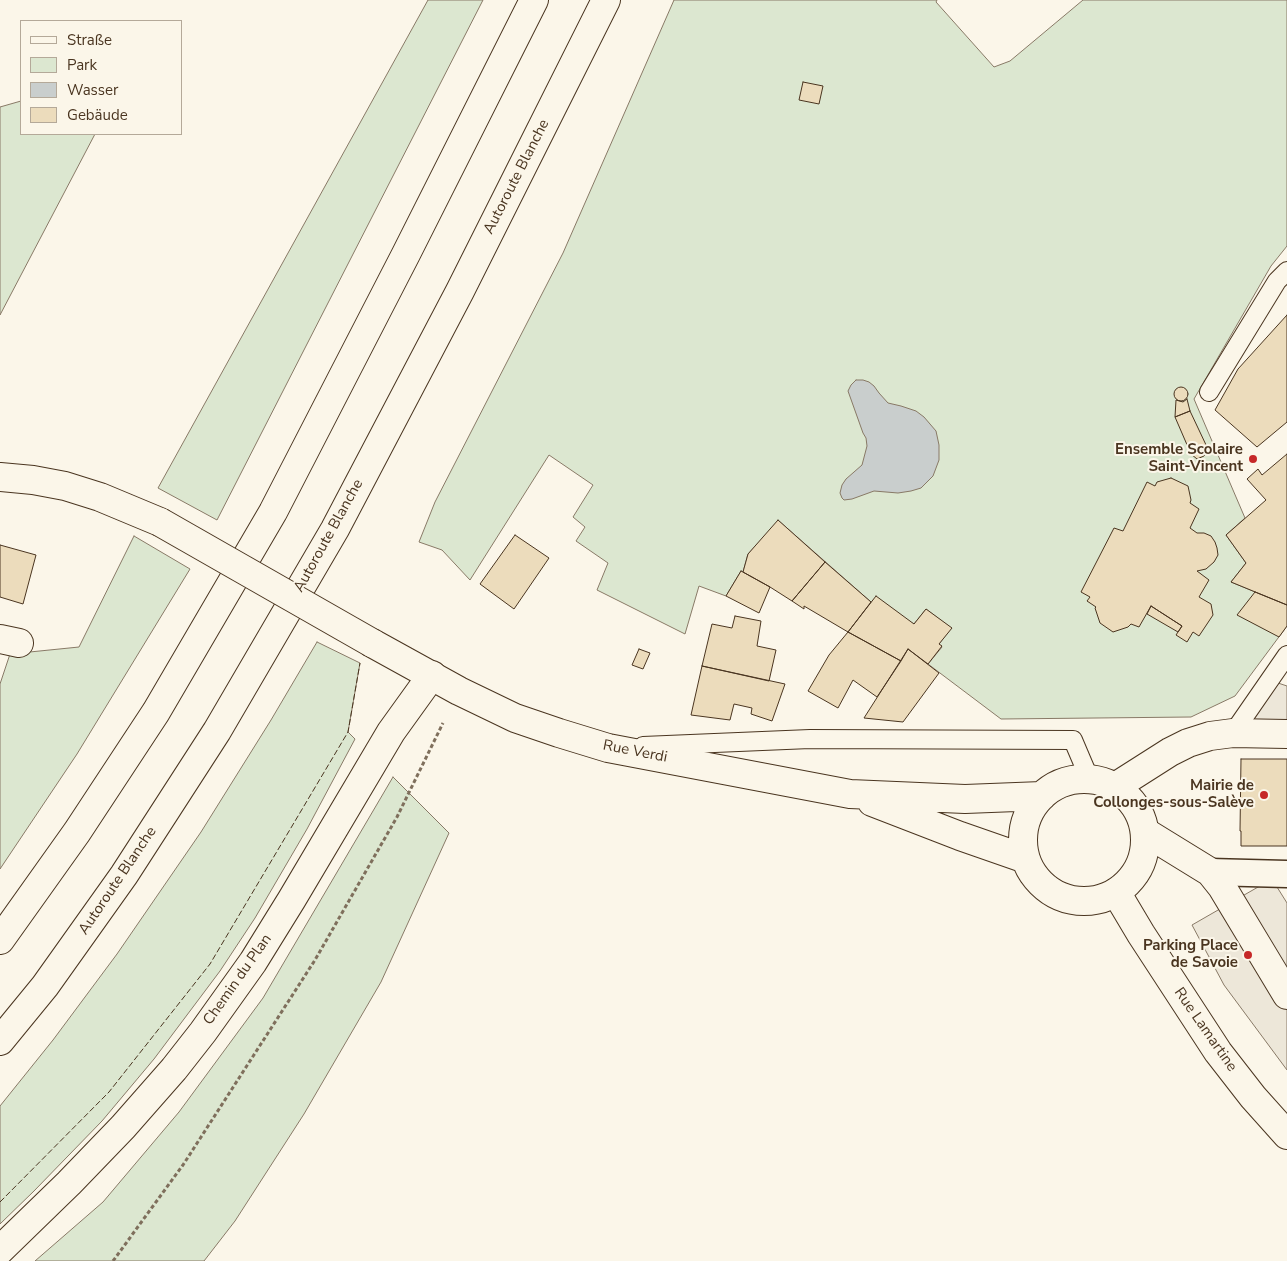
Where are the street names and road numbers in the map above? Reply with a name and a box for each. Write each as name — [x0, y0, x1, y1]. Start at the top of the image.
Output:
street label: Autoroute Blanche — [480, 117, 554, 237]
street label: Autoroute Blanche — [290, 476, 368, 596]
street label: Rue Verdi — [601, 737, 669, 767]
street label: Autoroute Blanche — [75, 824, 161, 938]
street label: Chemin du Plan — [200, 931, 276, 1029]
street label: Rue Lamartine — [1169, 985, 1241, 1075]

